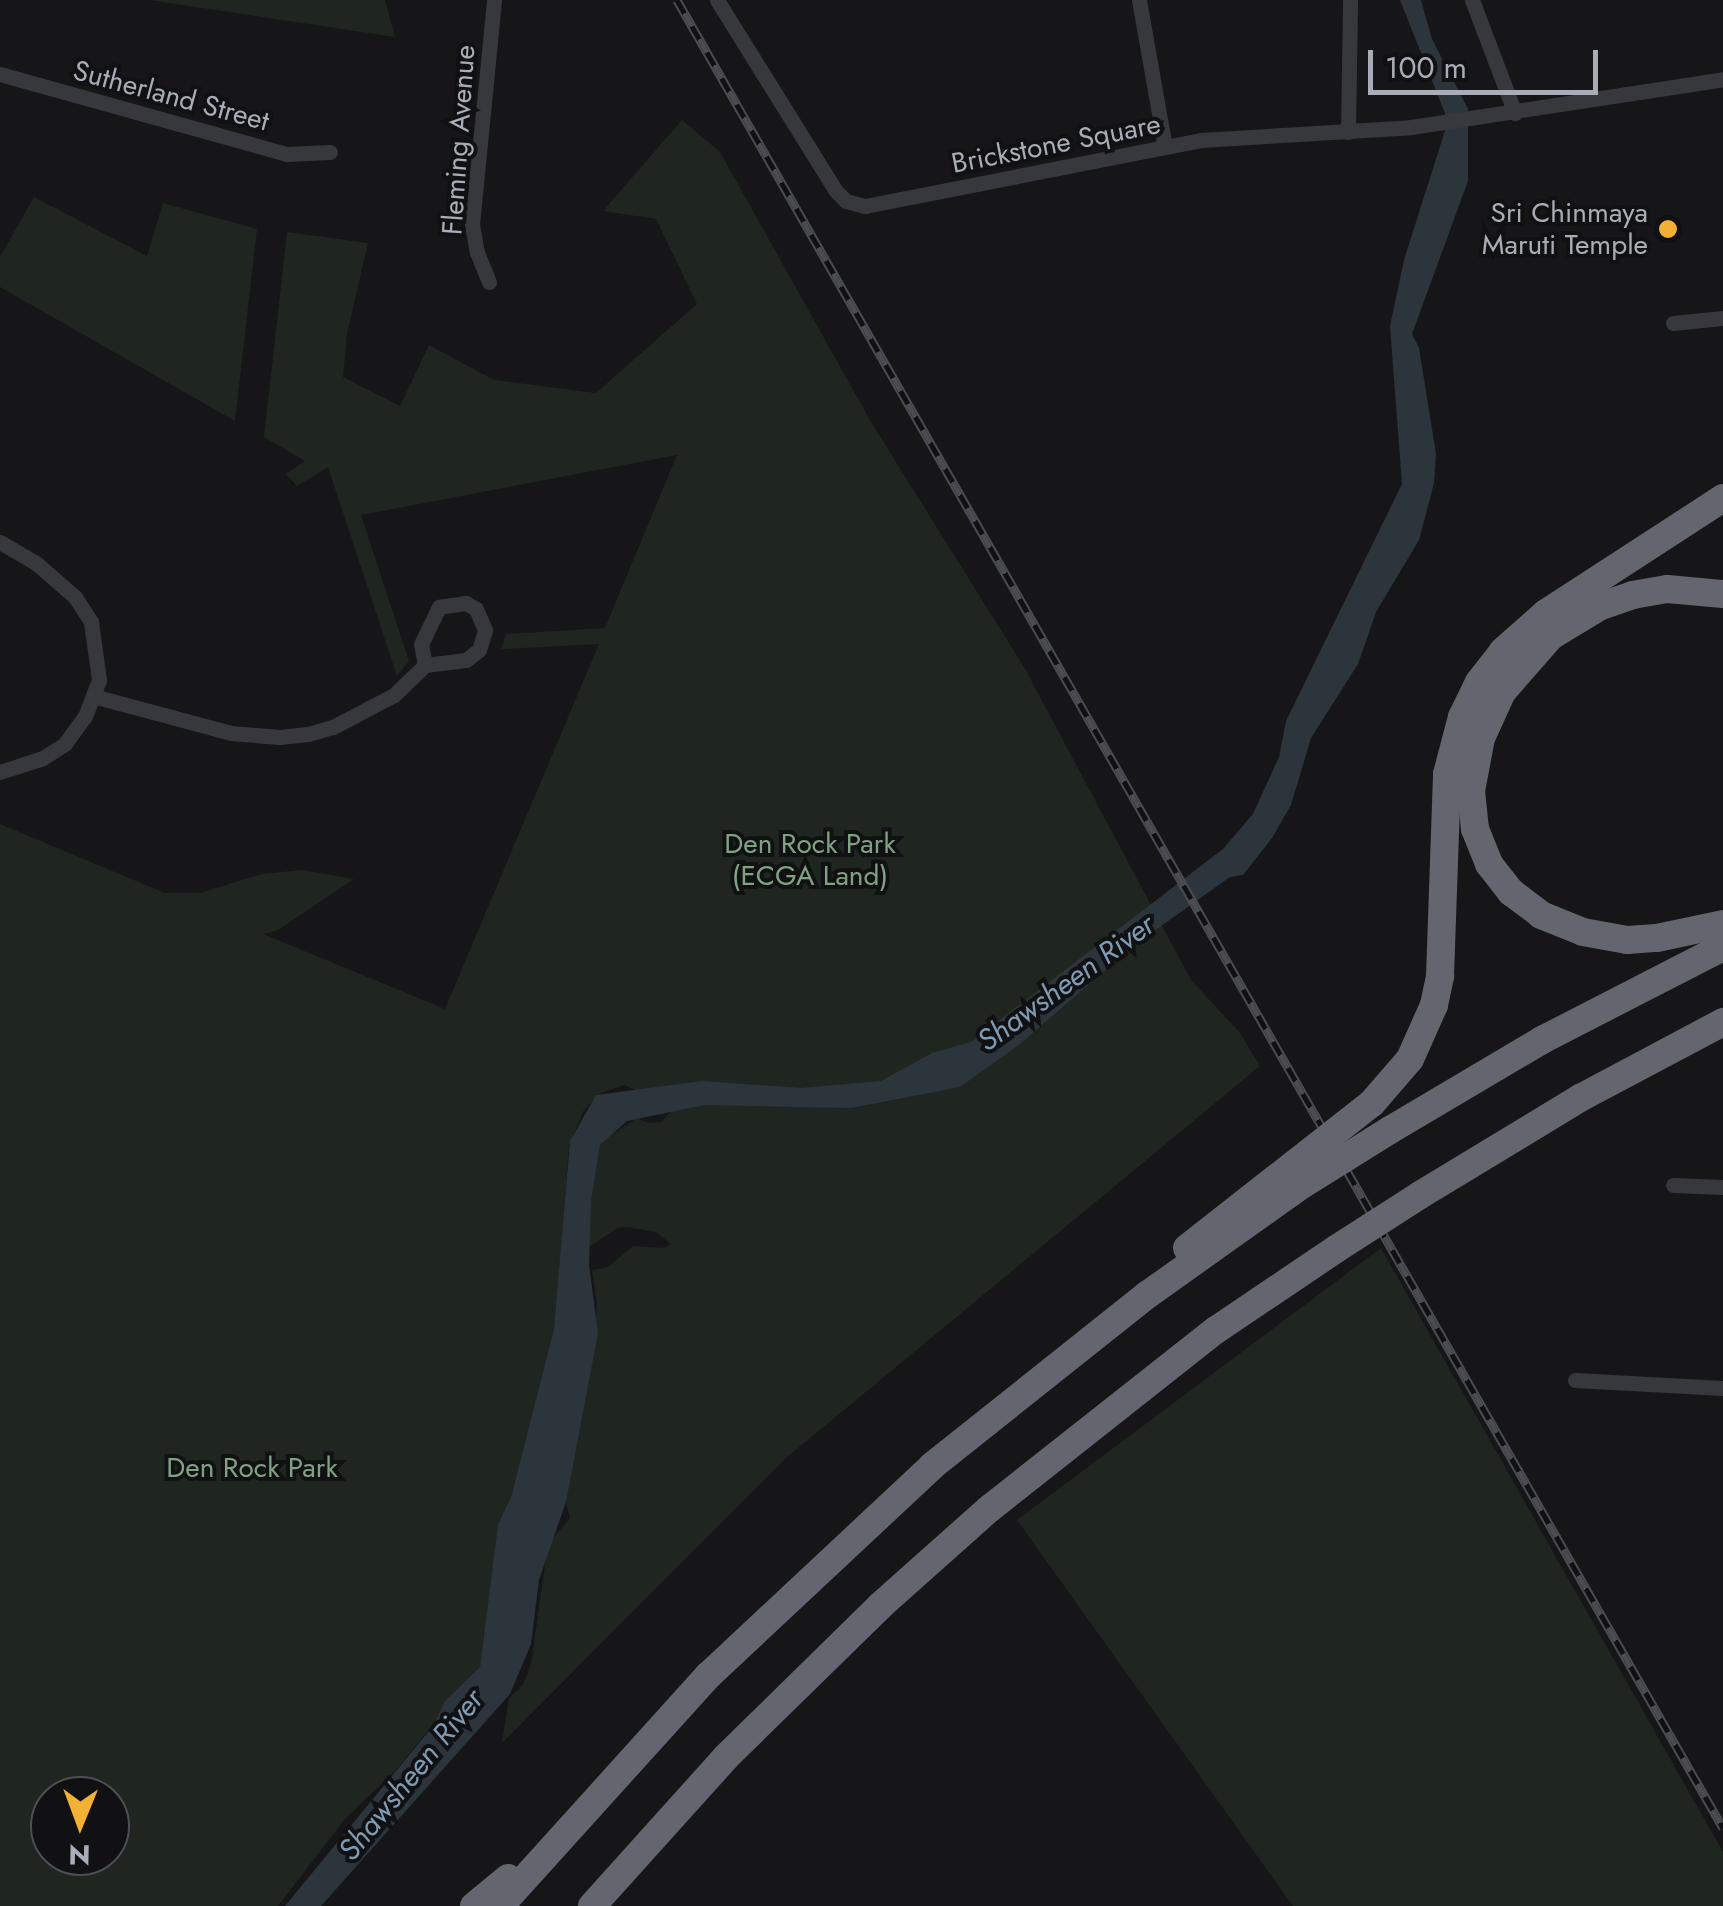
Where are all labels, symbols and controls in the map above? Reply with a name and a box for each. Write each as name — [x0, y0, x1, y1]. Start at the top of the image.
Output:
scale bar — [1373, 30, 1603, 92]
street label: Fleming Avenue — [436, 44, 482, 236]
text: 100 m — [1385, 46, 1467, 89]
street label: Sutherland Street — [69, 54, 273, 138]
street label: Brickstone Square — [949, 107, 1163, 181]
place label: Sri Chinmaya Maruti Temple — [1482, 196, 1648, 262]
marker: Sri Chinmaya Maruti Temple — [1657, 218, 1679, 240]
park label: Den Rock Park (ECGA Land) — [724, 827, 896, 893]
water label: Shawsheen River — [970, 907, 1162, 1059]
park label: Den Rock Park — [166, 1451, 338, 1485]
water label: Shawsheen River — [331, 1682, 491, 1868]
north arrow — [30, 1776, 130, 1876]
text: N — [68, 1834, 91, 1875]

